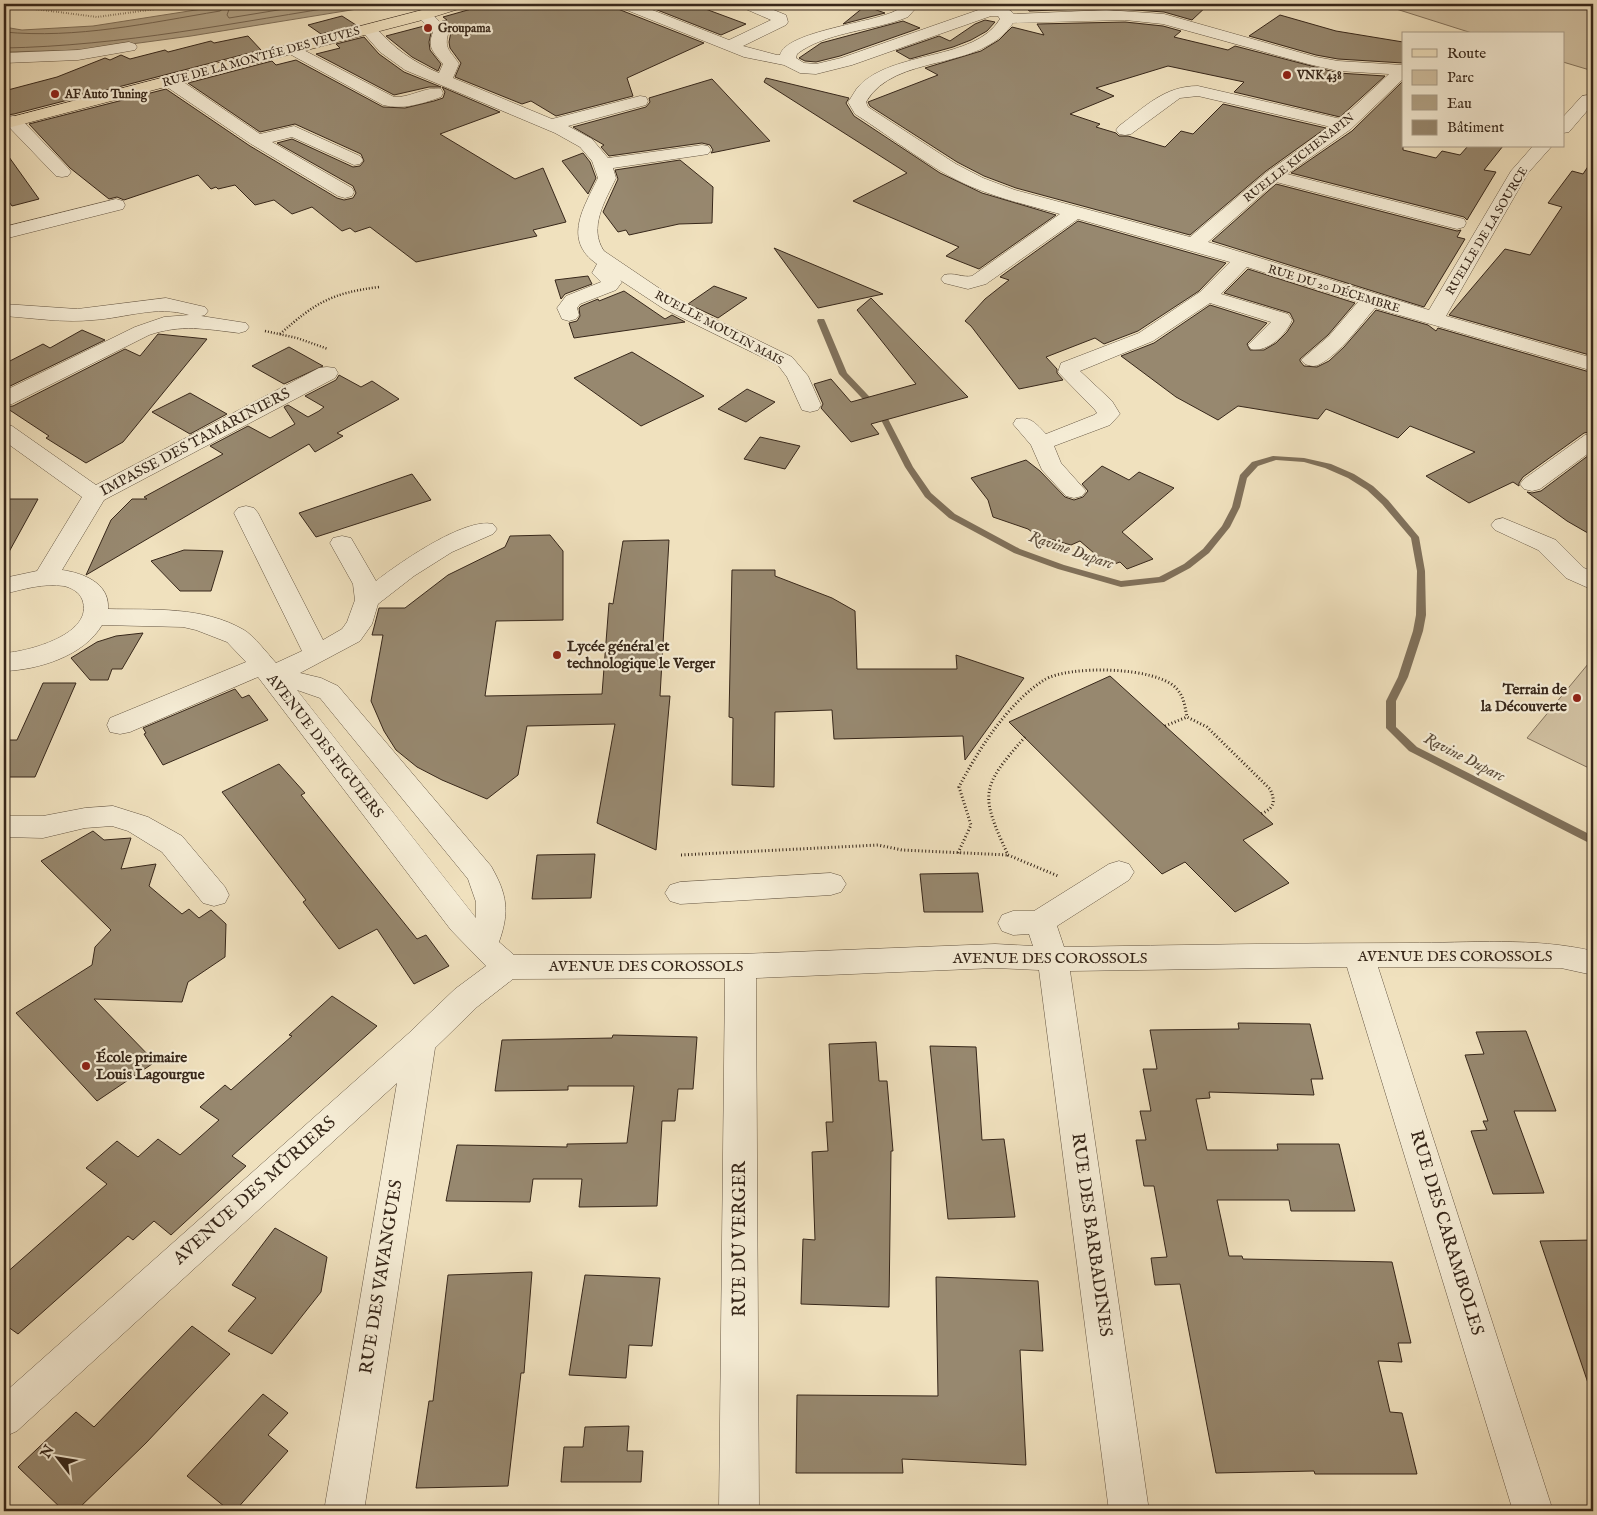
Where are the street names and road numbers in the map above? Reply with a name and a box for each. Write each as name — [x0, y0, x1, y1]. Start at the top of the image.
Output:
street label: RUE DE LA MONTÉE DES VEUVES — [160, 22, 361, 91]
street label: RUELLE KICHENAPIN — [1240, 110, 1358, 206]
street label: RUELLE DE LA SOURCE — [1443, 164, 1531, 298]
street label: RUE DU 20 DÉCEMBRE — [1266, 261, 1402, 316]
street label: RUELLE MOULIN MAIS — [652, 288, 786, 368]
street label: IMPASSE DES TAMARINIERS — [97, 384, 293, 500]
street label: AVENUE DES FIGUIERS — [262, 669, 387, 822]
street label: AVENUE DES COROSSOLS — [1357, 947, 1552, 966]
street label: AVENUE DES COROSSOLS — [952, 949, 1147, 968]
street label: AVENUE DES COROSSOLS — [548, 957, 743, 976]
street label: AVENUE DES MÛRIERS — [167, 1111, 341, 1271]
street label: RUE DES CARAMBOLES — [1404, 1128, 1488, 1338]
street label: RUE DES BARBADINES — [1065, 1132, 1117, 1338]
street label: RUE DU VERGER — [729, 1160, 752, 1317]
street label: RUE DES VAVANGUES — [355, 1178, 409, 1376]

